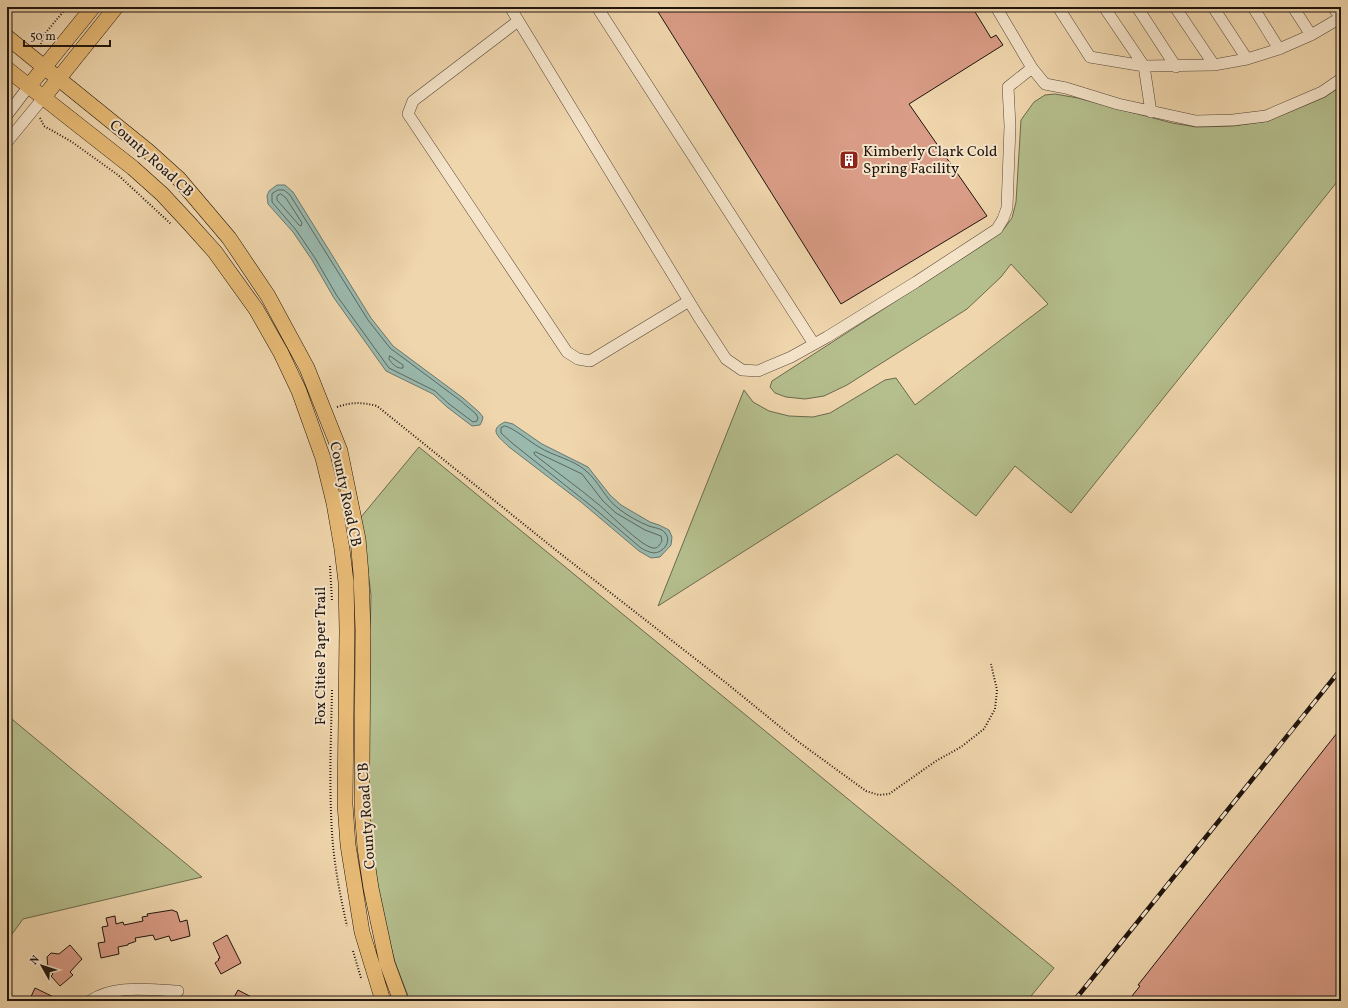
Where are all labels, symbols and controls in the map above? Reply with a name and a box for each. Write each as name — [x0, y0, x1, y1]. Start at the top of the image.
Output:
scale bar — [24, 22, 110, 48]
text: 50 m — [30, 29, 56, 45]
street label: County Road CB — [104, 115, 198, 203]
place label: Kimberly Clark Cold Spring Facility — [863, 142, 998, 180]
building icon: Kimberly Clark Cold Spring Facility — [838, 149, 860, 171]
street label: County Road CB — [323, 440, 366, 549]
street label: Fox Cities Paper Trail — [311, 587, 332, 725]
street label: County Road CB — [353, 762, 382, 870]
north arrow — [22, 946, 62, 986]
text: N — [27, 953, 44, 968]

